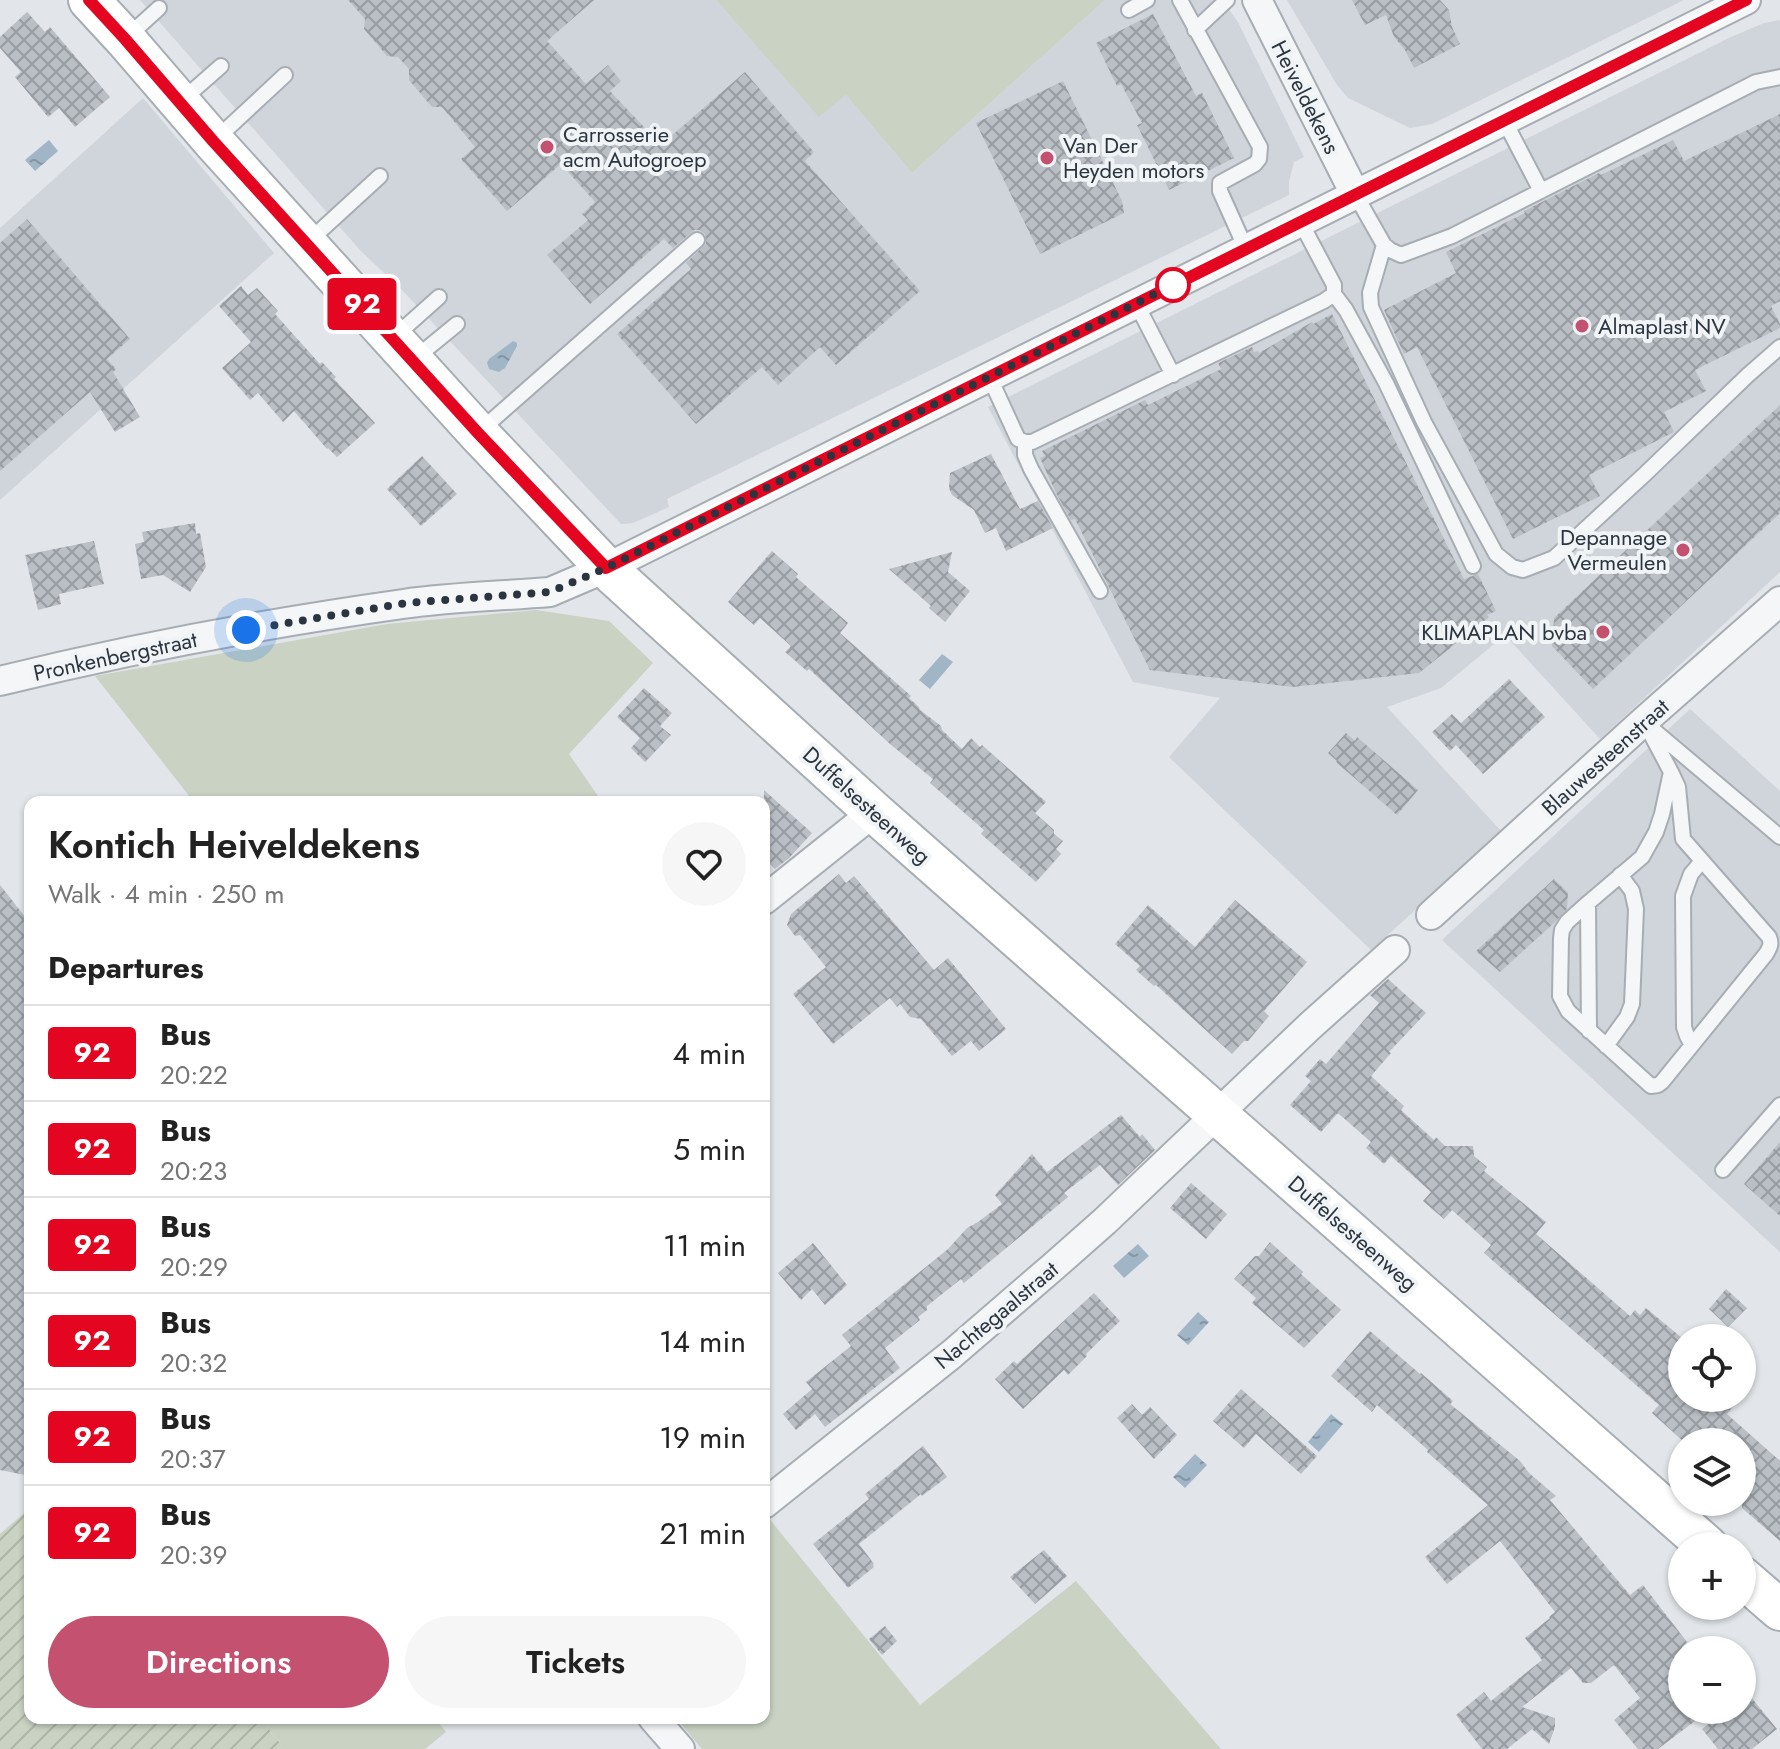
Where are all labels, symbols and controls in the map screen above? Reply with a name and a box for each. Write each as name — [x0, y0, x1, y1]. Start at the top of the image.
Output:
street label: Heiveldekens — [1264, 35, 1348, 159]
place label: Carrosserie acm Autogroep — [563, 118, 706, 175]
place label: Van Der Heyden motors — [1063, 129, 1204, 186]
marker: Carrosserie acm Autogroep — [538, 138, 556, 156]
marker: Van Der Heyden motors — [1038, 149, 1056, 167]
unlabelled marker — [1156, 268, 1190, 302]
line badge: 92 — [326, 278, 398, 330]
text: 92 — [343, 283, 381, 324]
place label: Almaplast NV — [1598, 310, 1726, 342]
marker: Almaplast NV — [1573, 317, 1591, 335]
place label: Depannage Vermeulen — [1560, 521, 1667, 578]
marker: Depannage Vermeulen — [1674, 541, 1692, 559]
your location — [226, 610, 266, 650]
place label: KLIMAPLAN bvba — [1421, 616, 1587, 648]
street label: Pronkenbergstraat — [30, 623, 200, 689]
marker: KLIMAPLAN bvba — [1594, 623, 1612, 641]
street label: Blauwesteenstraat — [1534, 690, 1676, 823]
street label: Duffelsesteenweg — [796, 739, 938, 871]
text: Kontich Heiveldekens — [48, 817, 420, 872]
button: heart — [662, 822, 746, 906]
text: Walk · 4 min · 250 m — [48, 875, 285, 913]
text: Departures — [48, 946, 204, 989]
text: Bus — [160, 1013, 211, 1056]
text: 92 — [73, 1032, 111, 1073]
text: 4 min — [673, 1032, 746, 1075]
text: 20:22 — [160, 1056, 228, 1094]
text: Bus — [160, 1109, 211, 1152]
text: 92 — [73, 1128, 111, 1169]
text: 5 min — [673, 1128, 746, 1171]
text: 20:23 — [160, 1152, 227, 1190]
street label: Duffelsesteenweg — [1281, 1168, 1425, 1298]
text: Bus — [160, 1205, 211, 1248]
text: 92 — [73, 1224, 111, 1265]
text: 11 min — [663, 1224, 746, 1267]
text: 20:29 — [160, 1248, 228, 1286]
street label: Nachtegaalstraat — [927, 1253, 1066, 1377]
text: Bus — [160, 1301, 211, 1344]
text: 92 — [73, 1320, 111, 1361]
text: 14 min — [659, 1320, 746, 1363]
map controls — [1668, 1324, 1756, 1724]
button: locate — [1668, 1324, 1756, 1412]
text: 20:32 — [160, 1344, 227, 1382]
text: Bus — [160, 1397, 211, 1440]
text: 92 — [73, 1416, 111, 1457]
text: 19 min — [659, 1416, 746, 1459]
button: layers — [1668, 1428, 1756, 1516]
text: 20:37 — [160, 1440, 226, 1478]
text: Bus — [160, 1493, 211, 1536]
text: 92 — [73, 1512, 111, 1553]
text: 21 min — [659, 1512, 746, 1555]
button: + — [1668, 1532, 1756, 1620]
text: 20:39 — [160, 1536, 227, 1574]
button: Directions — [48, 1616, 389, 1708]
button: Tickets — [405, 1616, 746, 1708]
button: − — [1668, 1636, 1756, 1724]

